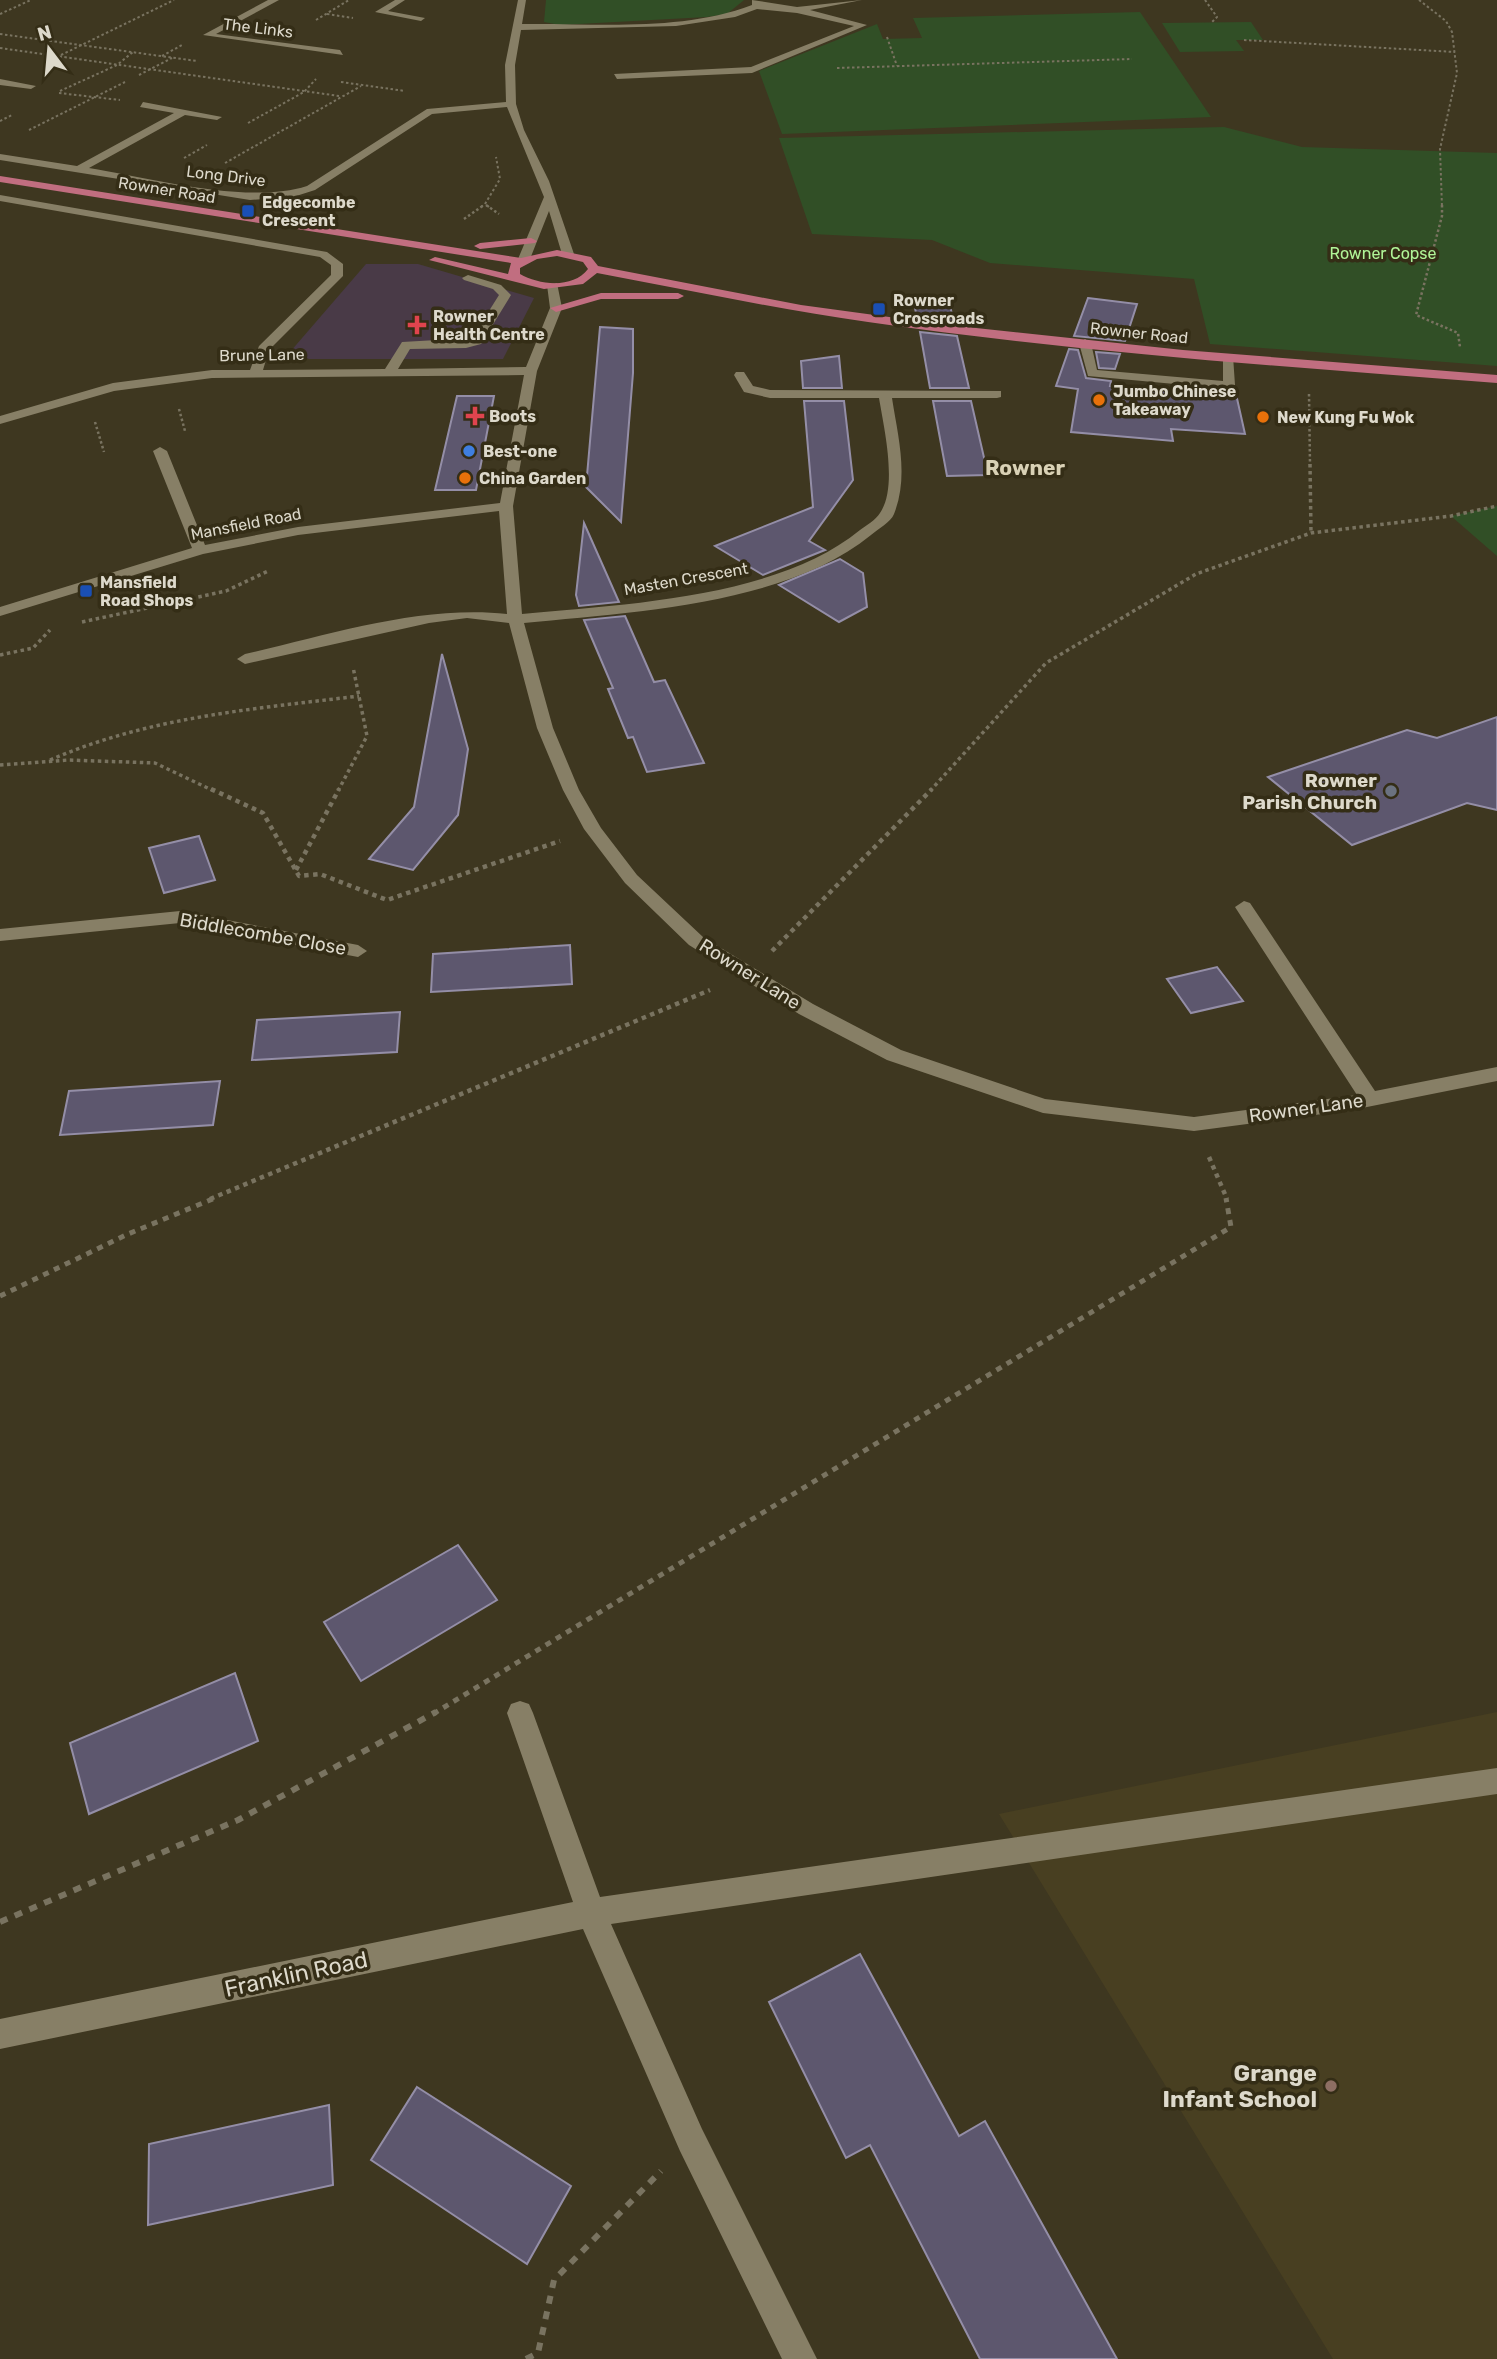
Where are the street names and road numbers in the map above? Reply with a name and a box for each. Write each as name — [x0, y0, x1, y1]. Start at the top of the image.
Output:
street label: The Links — [222, 14, 294, 42]
street label: Long Drive — [185, 162, 267, 190]
street label: Rowner Road — [117, 173, 217, 207]
street label: Rowner Road — [1089, 318, 1189, 348]
street label: Brune Lane — [219, 345, 305, 365]
street label: Mansfield Road — [189, 504, 303, 544]
street label: Masten Crescent — [622, 559, 750, 599]
street label: Biddlecombe Close — [178, 908, 348, 960]
street label: Rowner Lane — [695, 934, 805, 1014]
street label: Rowner Lane — [1247, 1089, 1365, 1127]
street label: Franklin Road — [222, 1945, 370, 2003]

